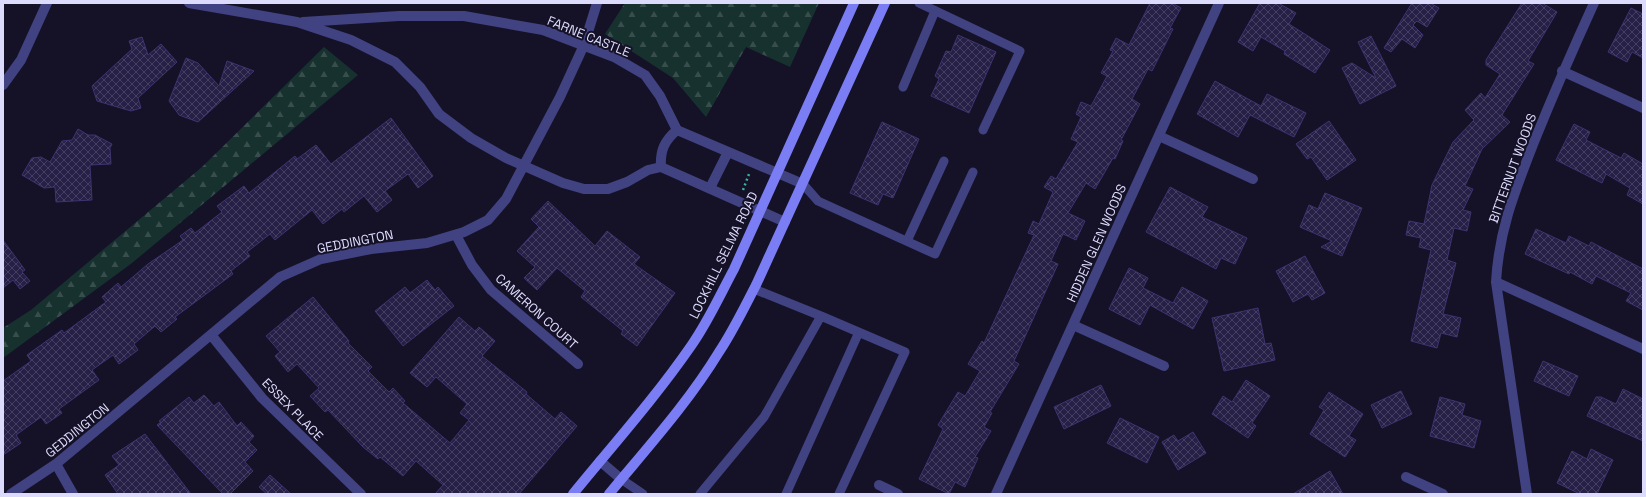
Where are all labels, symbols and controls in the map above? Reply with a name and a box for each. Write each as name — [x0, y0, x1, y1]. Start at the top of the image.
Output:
street label: FARNE CASTLE — [545, 12, 633, 61]
street label: BITTERNUT WOODS — [1485, 111, 1540, 225]
street label: HIDDEN GLEN WOODS — [1063, 181, 1130, 305]
street label: LOCKHILL SELMA ROAD — [685, 189, 762, 322]
street label: GEDDINGTON — [315, 226, 395, 257]
street label: CAMERON COURT — [492, 270, 582, 353]
street label: ESSEX PLACE — [258, 374, 327, 444]
street label: GEDDINGTON — [42, 399, 113, 461]

